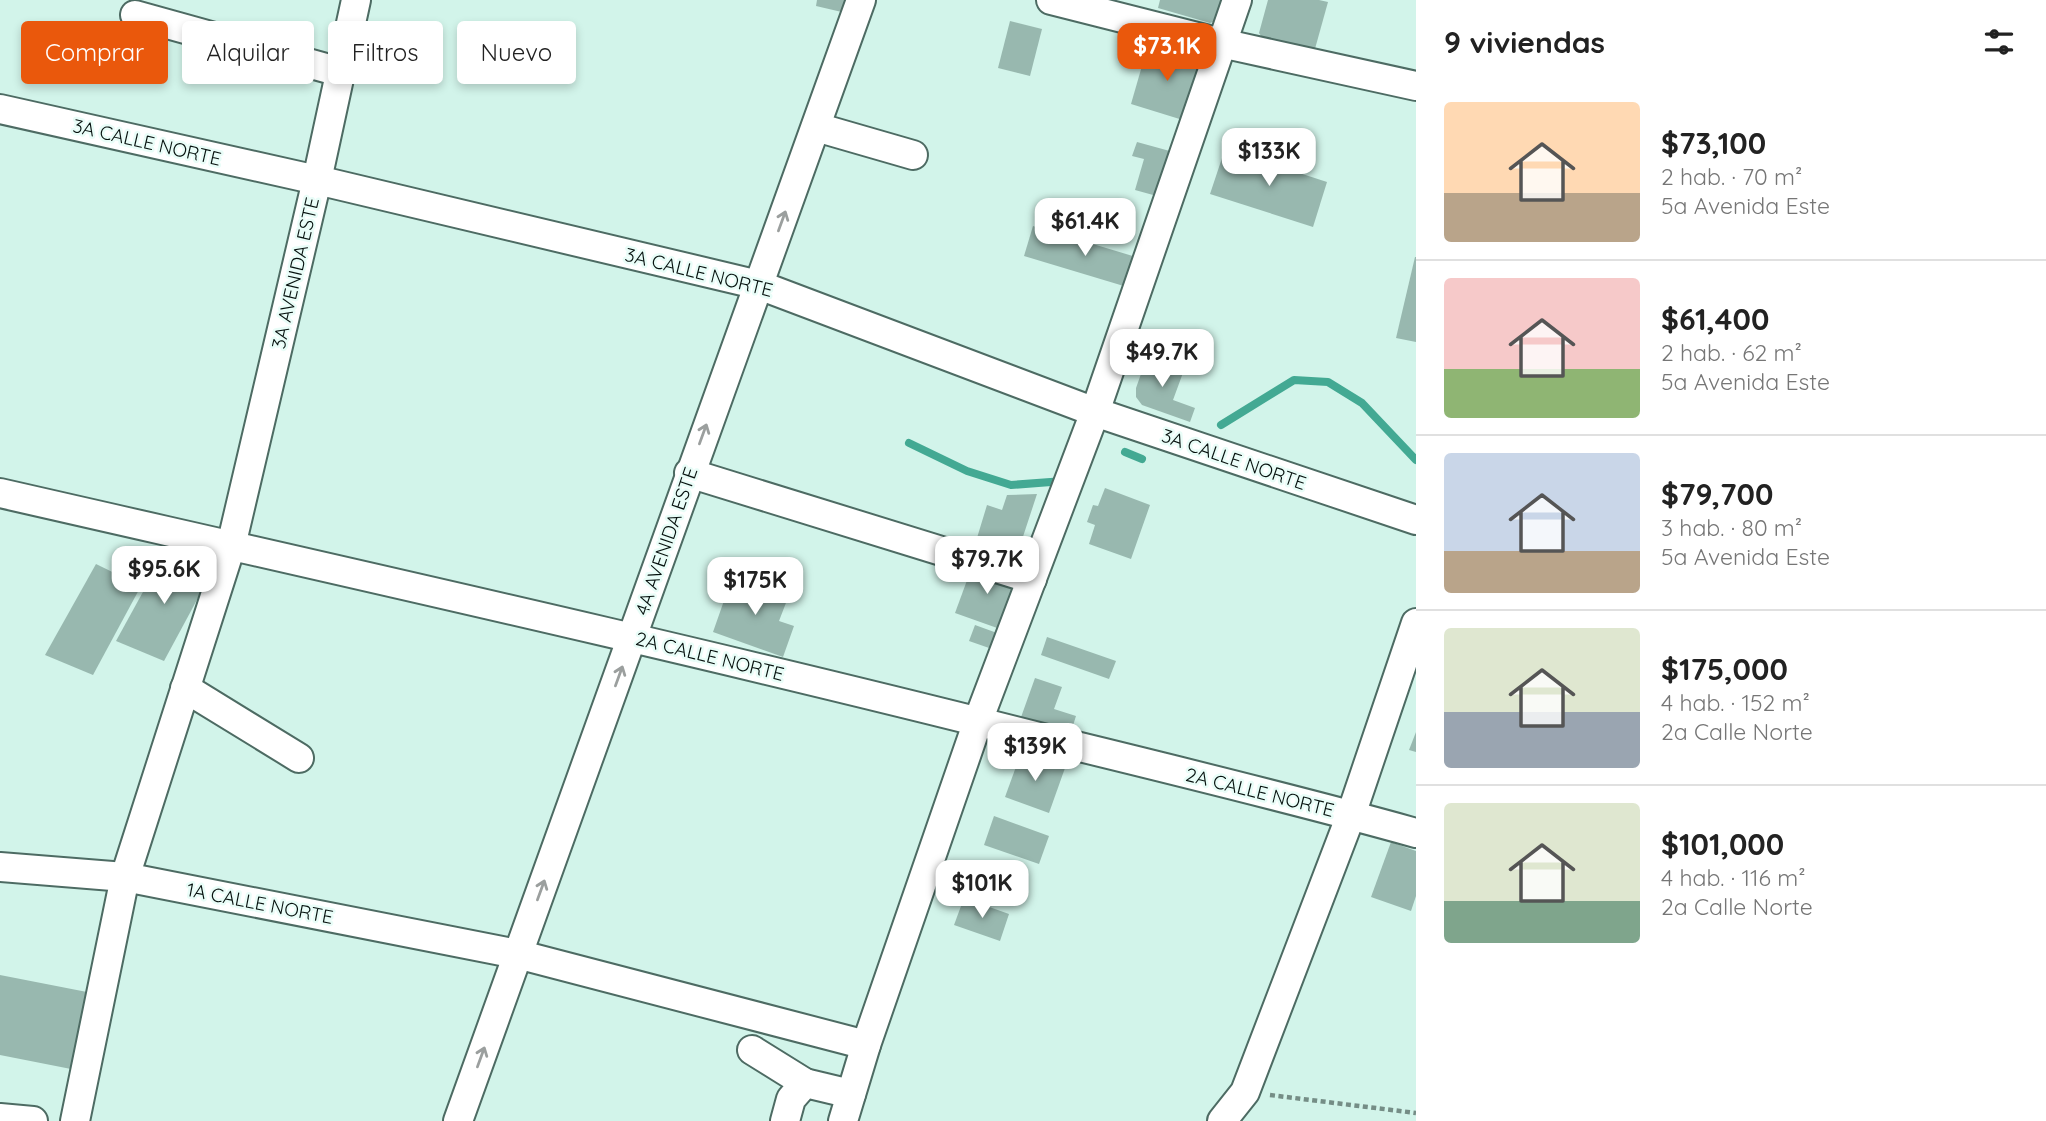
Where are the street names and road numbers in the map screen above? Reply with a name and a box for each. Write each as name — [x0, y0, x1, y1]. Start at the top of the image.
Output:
street label: 3A CALLE NORTE — [71, 113, 223, 171]
street label: 3A AVENIDA ESTE — [266, 195, 324, 351]
street label: 3A CALLE NORTE — [623, 242, 775, 302]
street label: 3A CALLE NORTE — [1158, 423, 1310, 495]
street label: 4A AVENIDA ESTE — [629, 464, 703, 618]
street label: 2A CALLE NORTE — [633, 626, 787, 686]
street label: 2A CALLE NORTE — [1183, 762, 1337, 822]
street label: 1A CALLE NORTE — [185, 877, 335, 929]

